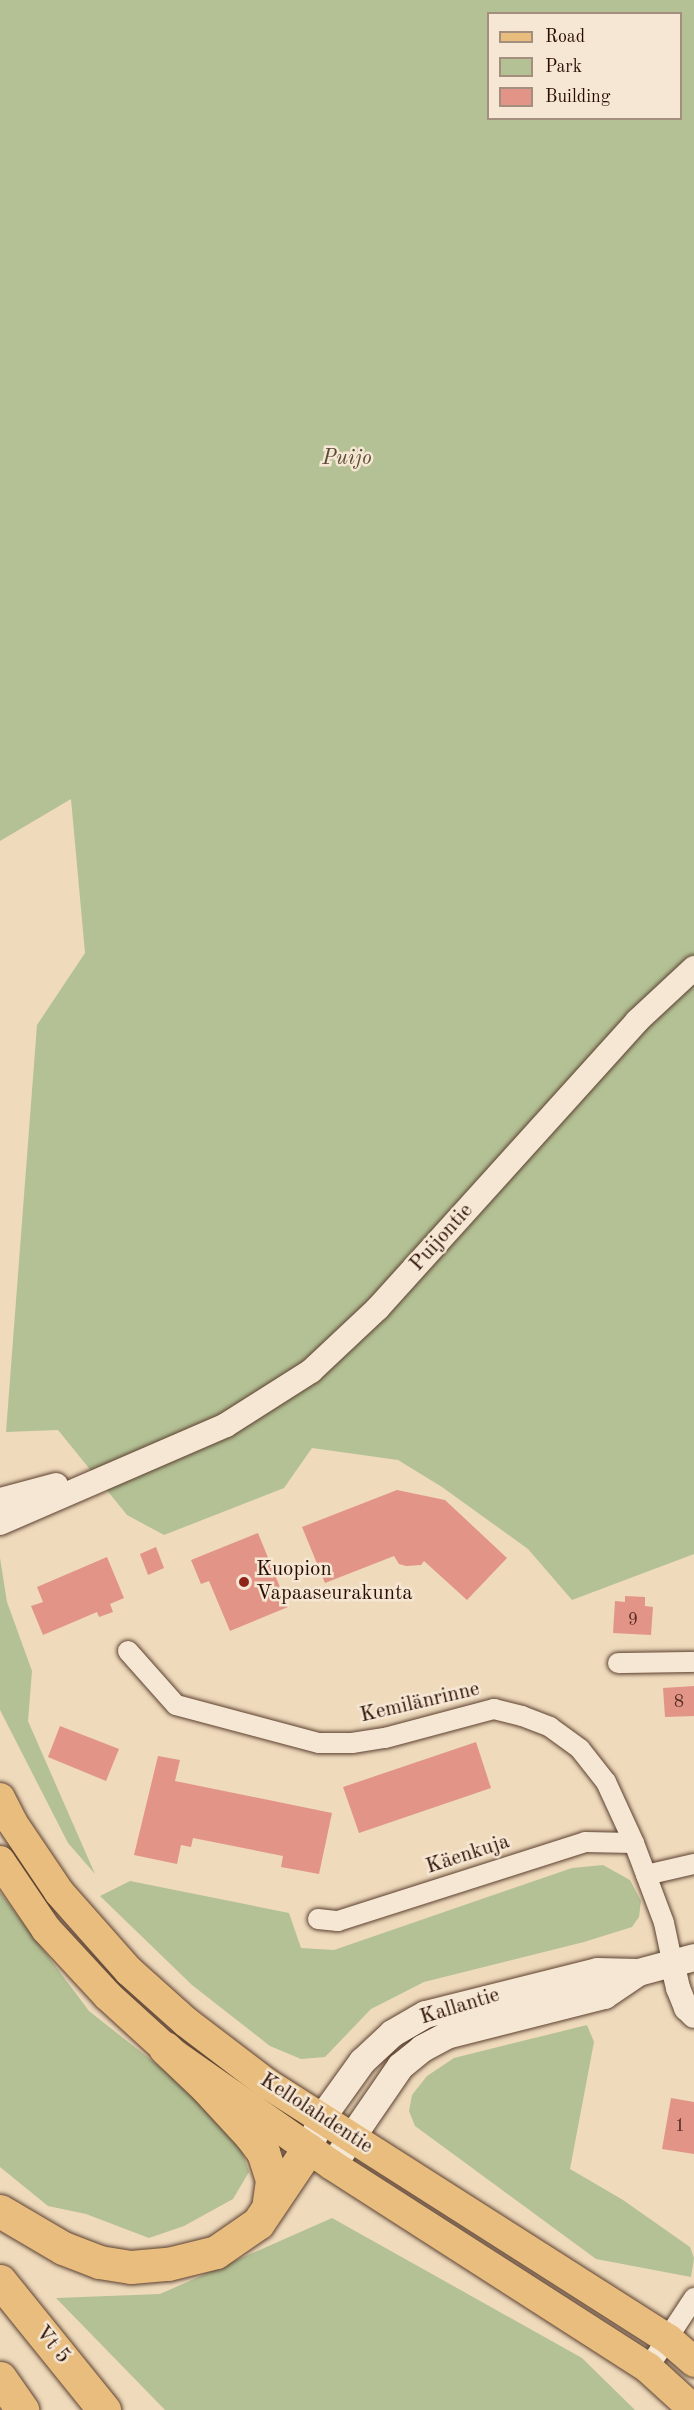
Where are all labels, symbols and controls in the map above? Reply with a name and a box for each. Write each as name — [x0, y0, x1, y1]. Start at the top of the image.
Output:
legend — [487, 12, 682, 120]
text: Road — [545, 28, 585, 46]
text: Park — [545, 58, 582, 76]
text: Building — [545, 88, 610, 106]
park label: Puijo — [322, 446, 372, 472]
street label: Puijontie — [405, 1199, 479, 1277]
place label: Kuopion Vapaaseurakunta — [256, 1557, 413, 1607]
marker: Kuopion Vapaaseurakunta — [237, 1575, 251, 1589]
house number: 9 — [628, 1609, 638, 1631]
street label: Kemilänrinne — [358, 1677, 482, 1729]
house number: 8 — [674, 1691, 684, 1713]
street label: Käenkuja — [423, 1830, 513, 1880]
street label: Kallantie — [417, 1983, 503, 2031]
street label: Kellolahdentie — [255, 2068, 377, 2160]
house number: 1 — [675, 2115, 685, 2137]
street label: Vt 5 — [29, 2321, 75, 2369]

